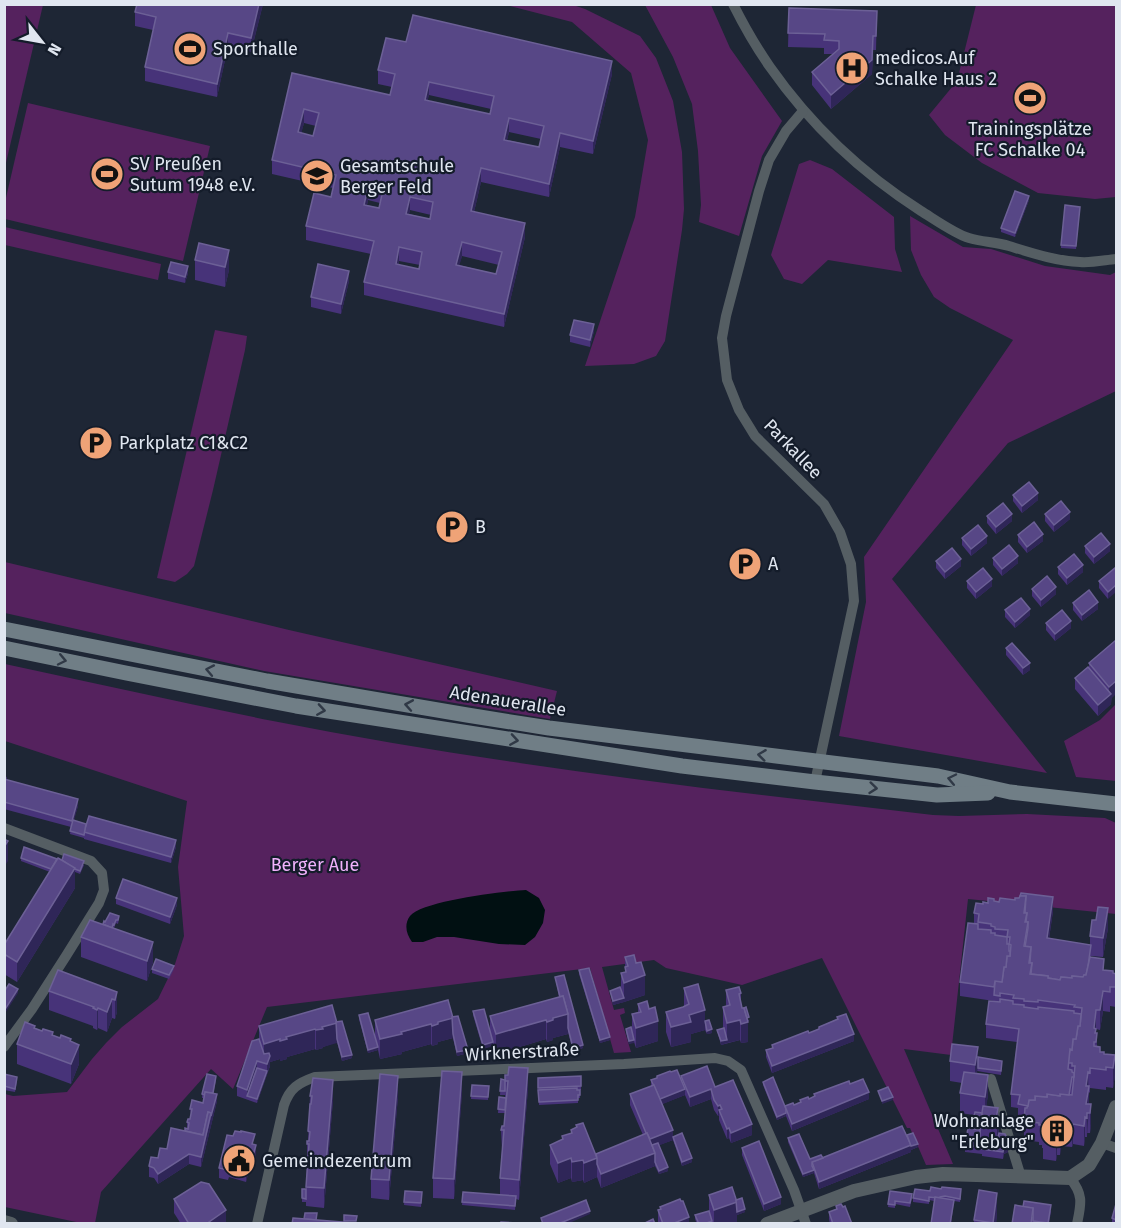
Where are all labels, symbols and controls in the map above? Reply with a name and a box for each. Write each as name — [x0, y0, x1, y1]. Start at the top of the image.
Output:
north arrow — [12, 12, 72, 72]
sports icon: Sporthalle — [172, 31, 208, 67]
place label: Sporthalle — [213, 38, 298, 60]
text: N — [44, 40, 65, 59]
place label: medicos.Auf Schalke Haus 2 — [875, 47, 997, 90]
hospital icon: medicos.Auf Schalke Haus 2 — [834, 50, 870, 86]
sports icon: Trainingsplätze FC Schalke 04 — [1012, 80, 1048, 116]
place label: Trainingsplätze FC Schalke 04 — [968, 118, 1092, 161]
place label: SV Preußen Sutum 1948 e.V. — [130, 153, 255, 196]
place label: Gesamtschule Berger Feld — [340, 155, 454, 198]
sports icon: SV Preußen Sutum 1948 e.V. — [89, 156, 125, 192]
school or university icon: Gesamtschule Berger Feld — [299, 158, 335, 194]
street label: Parkallee — [759, 414, 827, 484]
parking icon: Parkplatz C1&C2 — [78, 425, 114, 461]
place label: Parkplatz C1&C2 — [119, 432, 248, 454]
parking icon: B — [434, 509, 470, 545]
place label: B — [475, 516, 486, 538]
parking icon: A — [727, 546, 763, 582]
place label: A — [768, 553, 779, 575]
one-way arrow — [56, 653, 66, 666]
one-way arrow — [205, 664, 215, 677]
street label: Adenauerallee — [448, 681, 568, 721]
one-way arrow — [404, 700, 414, 712]
one-way arrow — [316, 703, 326, 715]
one-way arrow — [508, 733, 518, 746]
one-way arrow — [757, 749, 766, 761]
one-way arrow — [948, 774, 958, 787]
one-way arrow — [869, 781, 878, 794]
park label: Berger Aue — [271, 854, 359, 876]
street label: Wirknerstraße — [464, 1038, 580, 1066]
place label: Wohnanlage "Erleburg" — [934, 1110, 1034, 1153]
building icon: Wohnanlage "Erleburg" — [1039, 1113, 1075, 1149]
public building icon: Gemeindezentrum — [221, 1143, 257, 1179]
place label: Gemeindezentrum — [262, 1150, 412, 1172]

